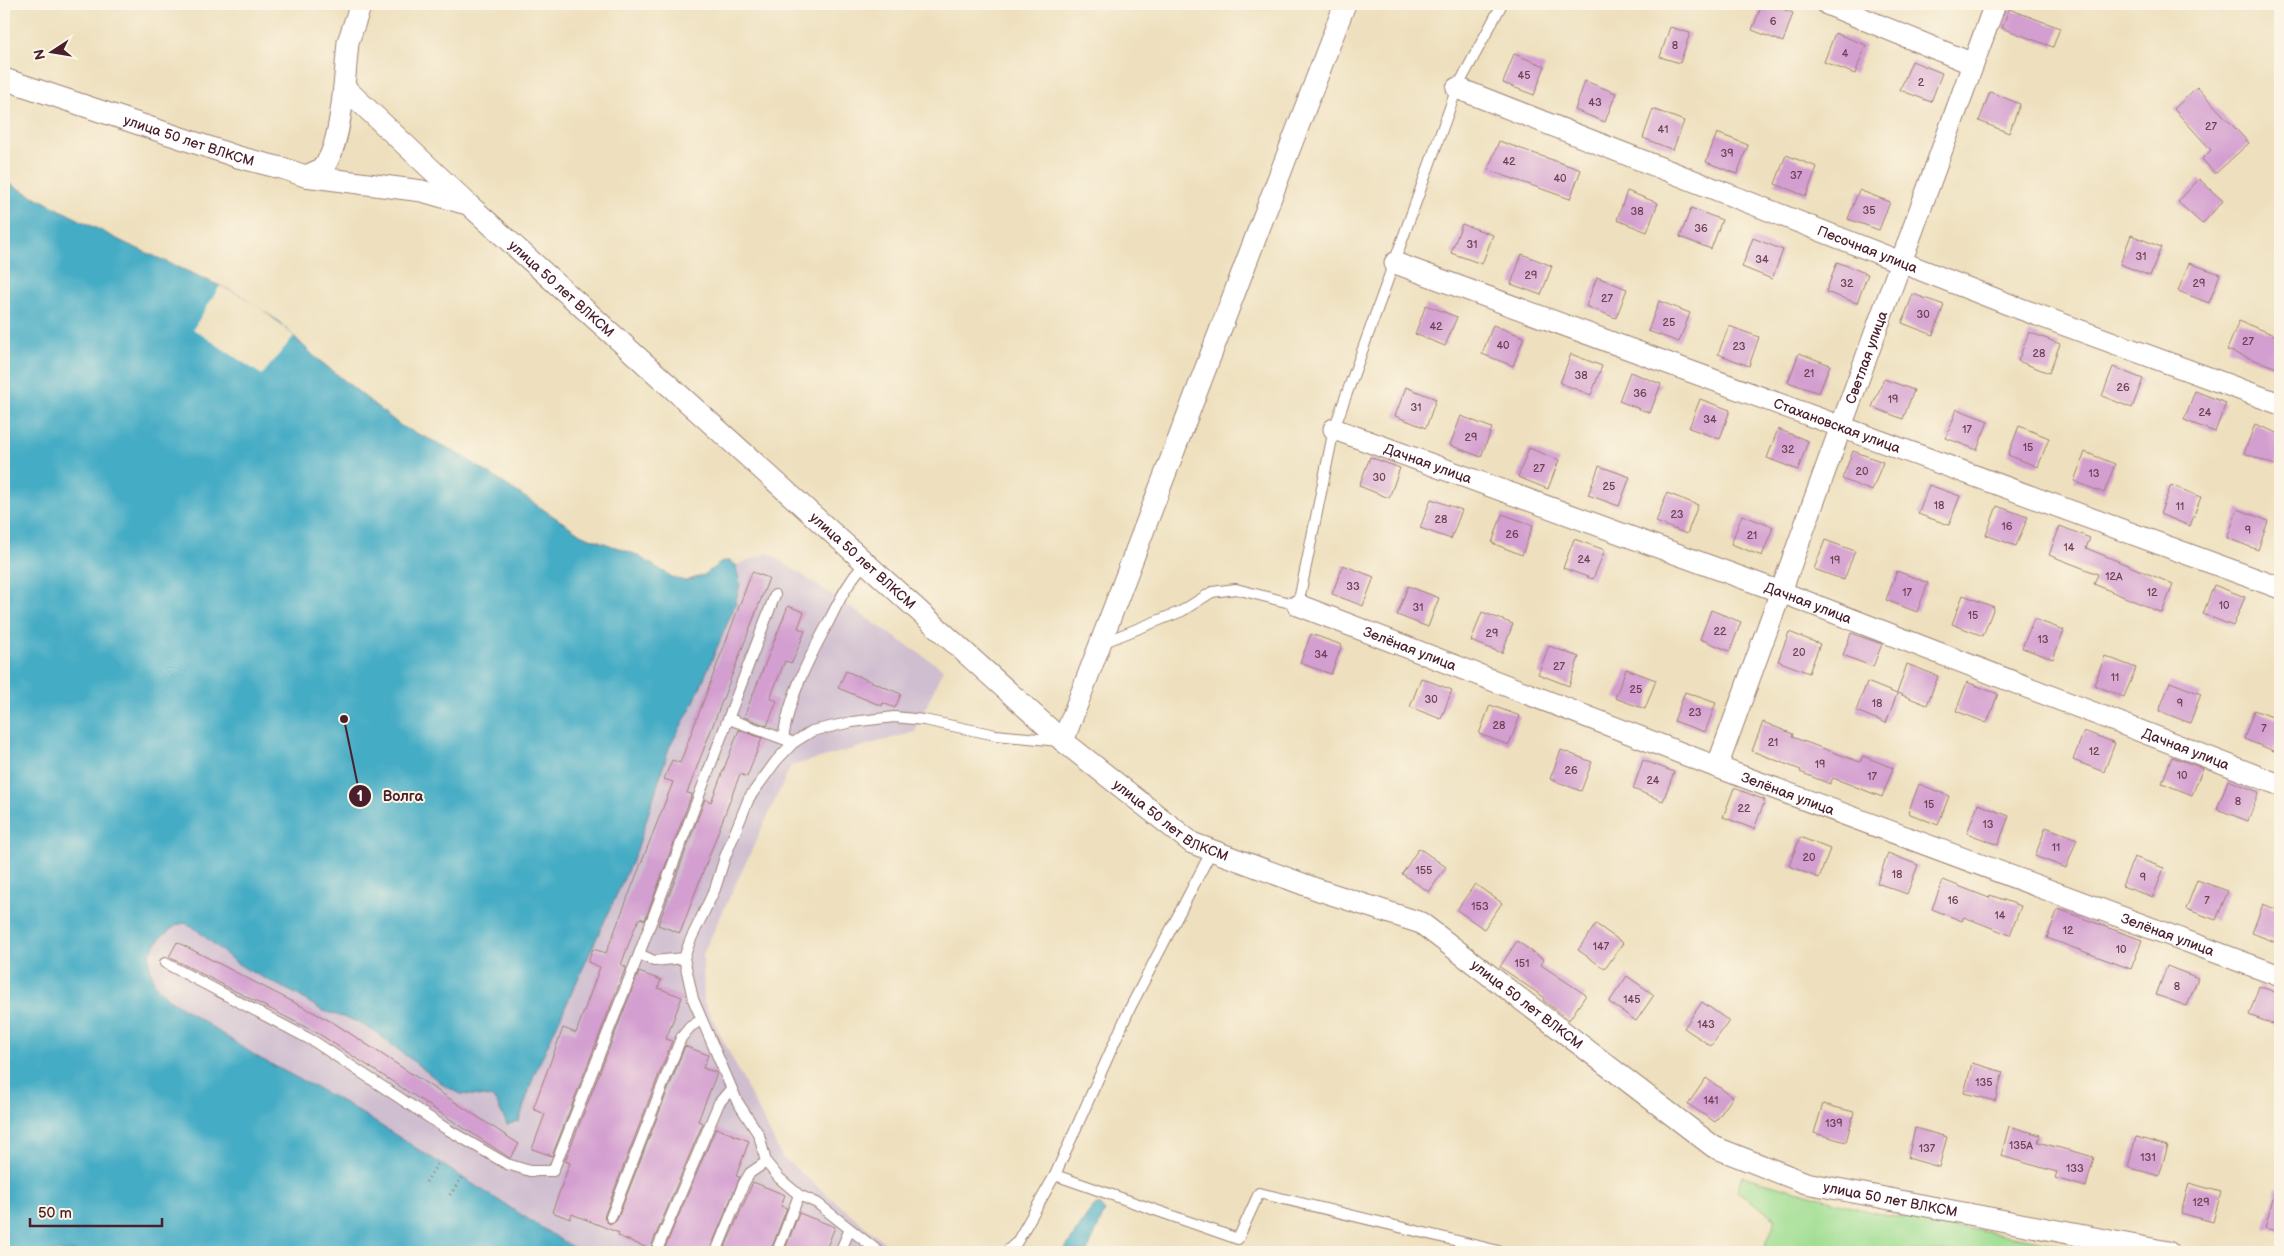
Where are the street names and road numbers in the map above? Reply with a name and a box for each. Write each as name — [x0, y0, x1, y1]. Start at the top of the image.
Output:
street label: улица 50 лет ВЛКСМ — [121, 112, 256, 170]
street label: Песочная улица — [1815, 222, 1921, 277]
street label: улица 50 лет ВЛКСМ — [505, 237, 618, 341]
street label: Светлая улица — [1842, 308, 1892, 406]
street label: Стахановская улица — [1771, 395, 1903, 457]
street label: Дачная улица — [1382, 440, 1475, 488]
street label: улица 50 лет ВЛКСМ — [806, 509, 919, 613]
street label: Дачная улица — [1762, 579, 1855, 628]
street label: Зелёная улица — [1361, 623, 1459, 675]
street label: Дачная улица — [2140, 725, 2232, 774]
street label: Зелёная улица — [1739, 769, 1838, 819]
street label: улица 50 лет ВЛКСМ — [1110, 776, 1231, 865]
street label: Зелёная улица — [2119, 910, 2217, 960]
street label: улица 50 лет ВЛКСМ — [1467, 956, 1586, 1053]
street label: улица 50 лет ВЛКСМ — [1822, 1178, 1959, 1221]

